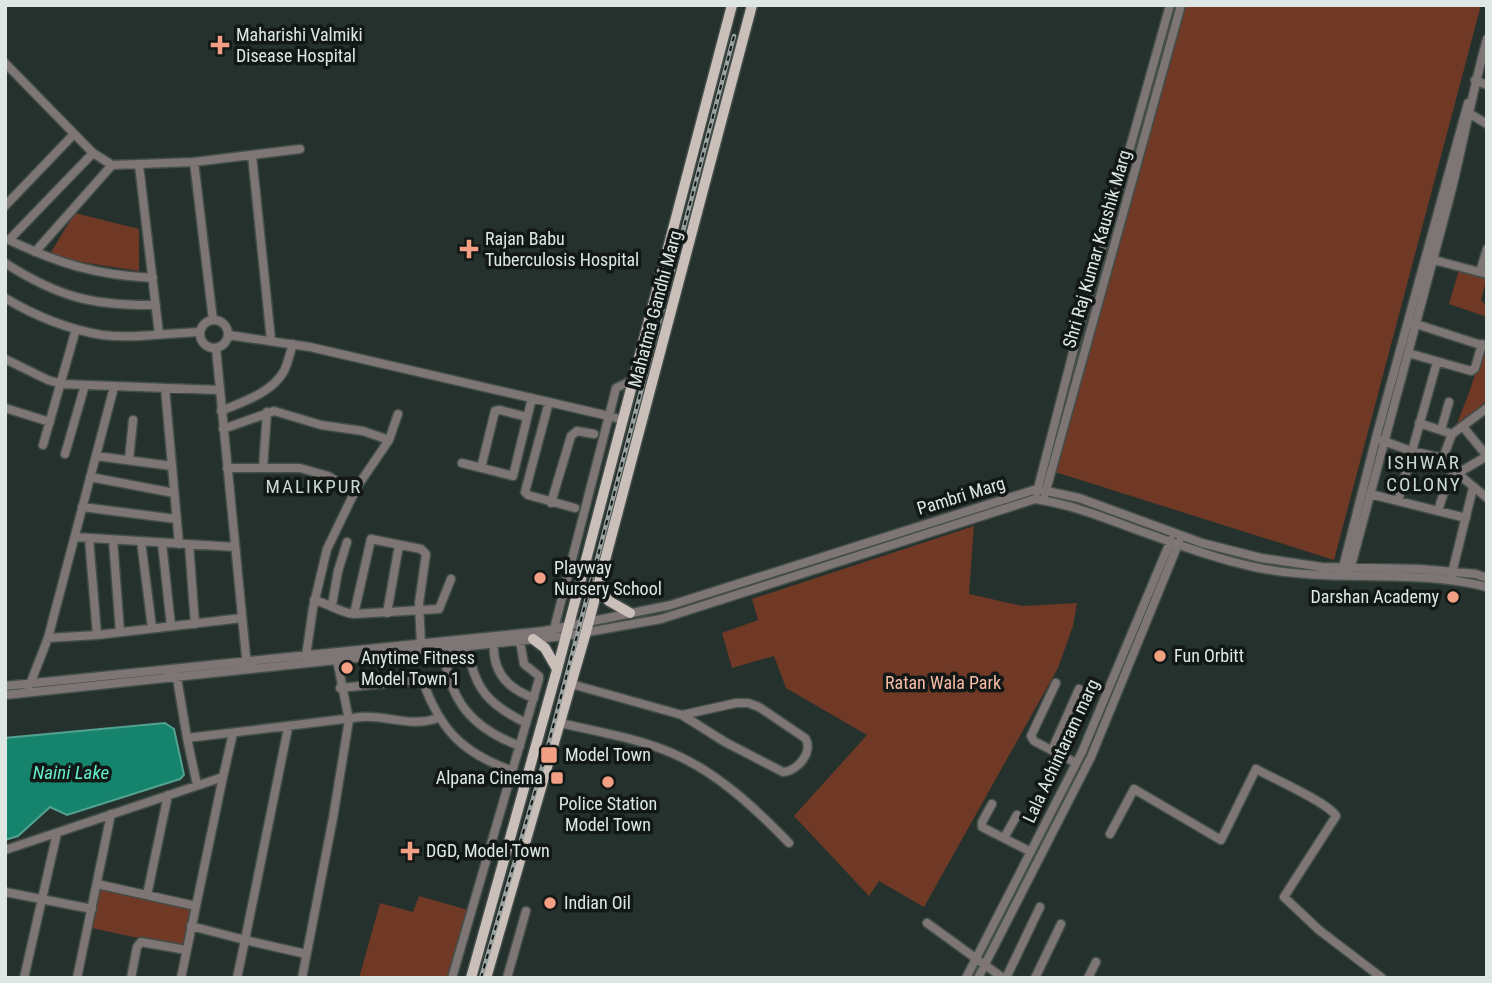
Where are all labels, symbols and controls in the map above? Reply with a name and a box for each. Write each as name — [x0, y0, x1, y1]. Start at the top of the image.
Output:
place label: Maharishi Valmiki Disease Hospital — [236, 24, 363, 66]
marker: Maharishi Valmiki Disease Hospital — [210, 35, 230, 55]
street label: Shri Raj Kumar Kaushik Marg — [1058, 147, 1135, 350]
place label: Rajan Babu Tuberculosis Hospital — [485, 228, 639, 270]
street label: Mahatma Gandhi Marg — [623, 228, 686, 390]
marker: Rajan Babu Tuberculosis Hospital — [459, 239, 479, 259]
district label: ISHWAR COLONY — [1386, 451, 1462, 496]
street label: Pambri Marg — [914, 472, 1007, 519]
district label: MALIKPUR — [266, 475, 362, 498]
place label: Playway Nursery School — [554, 557, 662, 599]
marker: Playway Nursery School — [532, 570, 548, 586]
place label: Darshan Academy — [1311, 586, 1439, 607]
marker: Darshan Academy — [1445, 589, 1461, 605]
place label: Fun Orbitt — [1174, 645, 1244, 666]
place label: Anytime Fitness Model Town 1 — [361, 647, 475, 689]
marker: Fun Orbitt — [1152, 648, 1168, 664]
marker: Anytime Fitness Model Town 1 — [339, 660, 355, 676]
park label: Ratan Wala Park — [885, 672, 1001, 693]
street label: Lala Achintaram marg — [1018, 676, 1103, 826]
place label: Model Town — [565, 744, 651, 765]
marker: Model Town — [539, 745, 559, 765]
water label: Naini Lake — [33, 761, 109, 784]
place label: Alpana Cinema — [436, 767, 543, 788]
marker: Alpana Cinema — [549, 770, 565, 786]
marker: Police Station Model Town — [600, 774, 616, 790]
place label: Police Station Model Town — [559, 793, 657, 835]
place label: DGD, Model Town — [426, 840, 550, 861]
marker: DGD, Model Town — [400, 841, 420, 861]
place label: Indian Oil — [564, 892, 631, 913]
marker: Indian Oil — [542, 895, 558, 911]

